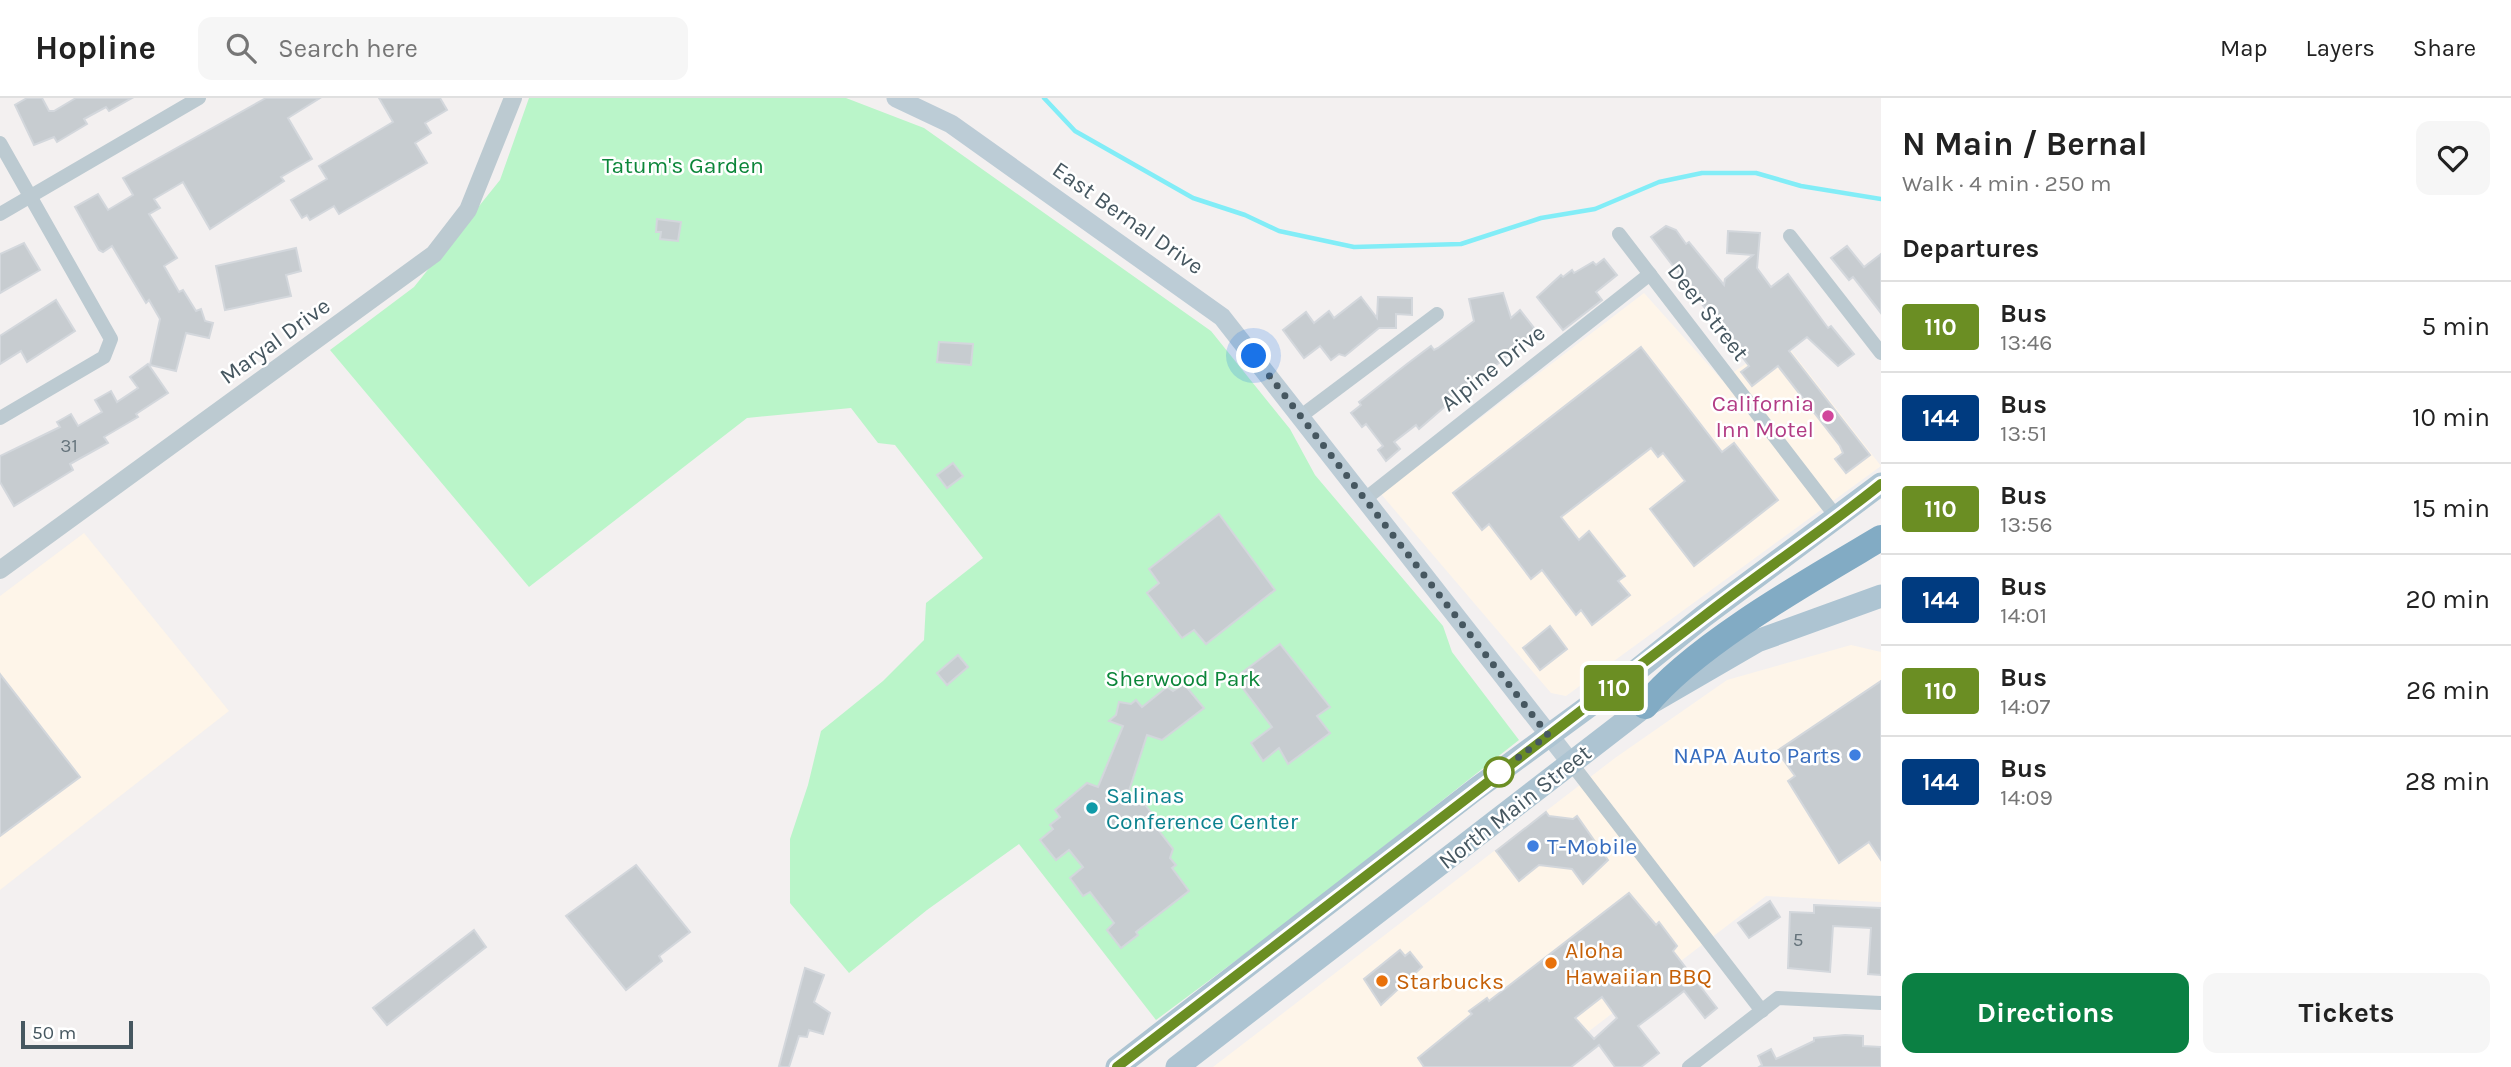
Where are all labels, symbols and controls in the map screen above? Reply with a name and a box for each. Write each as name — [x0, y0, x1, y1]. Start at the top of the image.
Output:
search box — [198, 17, 688, 80]
text: Hopline — [35, 29, 156, 67]
icon: search — [222, 29, 260, 67]
text: Search here — [278, 33, 418, 64]
text: Map — [2220, 34, 2268, 62]
text: Layers — [2306, 34, 2375, 62]
text: Share — [2413, 34, 2476, 62]
button: heart — [2416, 121, 2490, 195]
text: N Main / Bernal — [1902, 125, 2148, 163]
park label: Tatum's Garden — [602, 152, 764, 179]
street label: East Bernal Drive — [1047, 156, 1209, 280]
text: Walk · 4 min · 250 m — [1902, 170, 2111, 197]
text: Departures — [1902, 233, 2039, 264]
street label: Deer Street — [1662, 258, 1754, 366]
street label: Maryal Drive — [215, 292, 335, 390]
text: Bus — [2000, 298, 2047, 329]
text: 5 min — [2421, 311, 2490, 342]
text: 110 — [1924, 313, 1957, 341]
street label: Alpine Drive — [1436, 319, 1550, 417]
text: 13:46 — [2000, 329, 2053, 356]
your location — [1236, 338, 1271, 373]
text: Bus — [2000, 389, 2047, 420]
place label: California Inn Motel — [1712, 390, 1814, 443]
text: 10 min — [2412, 402, 2490, 433]
text: 144 — [1922, 404, 1959, 432]
marker: California Inn Motel — [1820, 408, 1836, 424]
text: 13:51 — [2000, 420, 2047, 447]
house number: 31 — [60, 435, 78, 457]
text: Bus — [2000, 480, 2047, 511]
text: 15 min — [2413, 493, 2490, 524]
text: 110 — [1924, 495, 1957, 523]
text: 13:56 — [2000, 511, 2053, 538]
text: Bus — [2000, 571, 2047, 602]
text: 20 min — [2406, 584, 2490, 615]
text: 144 — [1922, 586, 1959, 614]
text: 14:01 — [2000, 602, 2047, 629]
text: Bus — [2000, 662, 2047, 693]
park label: Sherwood Park — [1105, 665, 1261, 692]
line badge: 110 — [1574, 665, 1654, 711]
text: 110 — [1598, 674, 1630, 702]
text: 26 min — [2406, 675, 2490, 706]
text: 110 — [1924, 677, 1957, 705]
text: 14:07 — [2000, 693, 2050, 720]
street label: North Main Street — [1433, 739, 1597, 875]
place label: NAPA Auto Parts — [1673, 742, 1841, 769]
marker: NAPA Auto Parts — [1847, 747, 1863, 763]
text: Bus — [2000, 753, 2047, 784]
unlabelled marker — [1484, 757, 1514, 787]
text: 28 min — [2405, 766, 2490, 797]
text: 144 — [1922, 768, 1959, 796]
place label: Salinas Conference Center — [1106, 782, 1299, 835]
text: 14:09 — [2000, 784, 2053, 811]
marker: Salinas Conference Center — [1084, 800, 1100, 816]
place label: T-Mobile — [1547, 833, 1637, 860]
marker: T-Mobile — [1525, 838, 1541, 854]
house number: 5 — [1793, 929, 1803, 951]
place label: Aloha Hawaiian BBQ — [1565, 937, 1712, 990]
marker: Aloha Hawaiian BBQ — [1543, 955, 1559, 971]
place label: Starbucks — [1396, 968, 1504, 995]
marker: Starbucks — [1374, 973, 1390, 989]
button: Directions — [1902, 973, 2189, 1053]
button: Tickets — [2203, 973, 2490, 1053]
scale bar — [21, 1018, 133, 1050]
text: 50 m — [32, 1022, 76, 1044]

